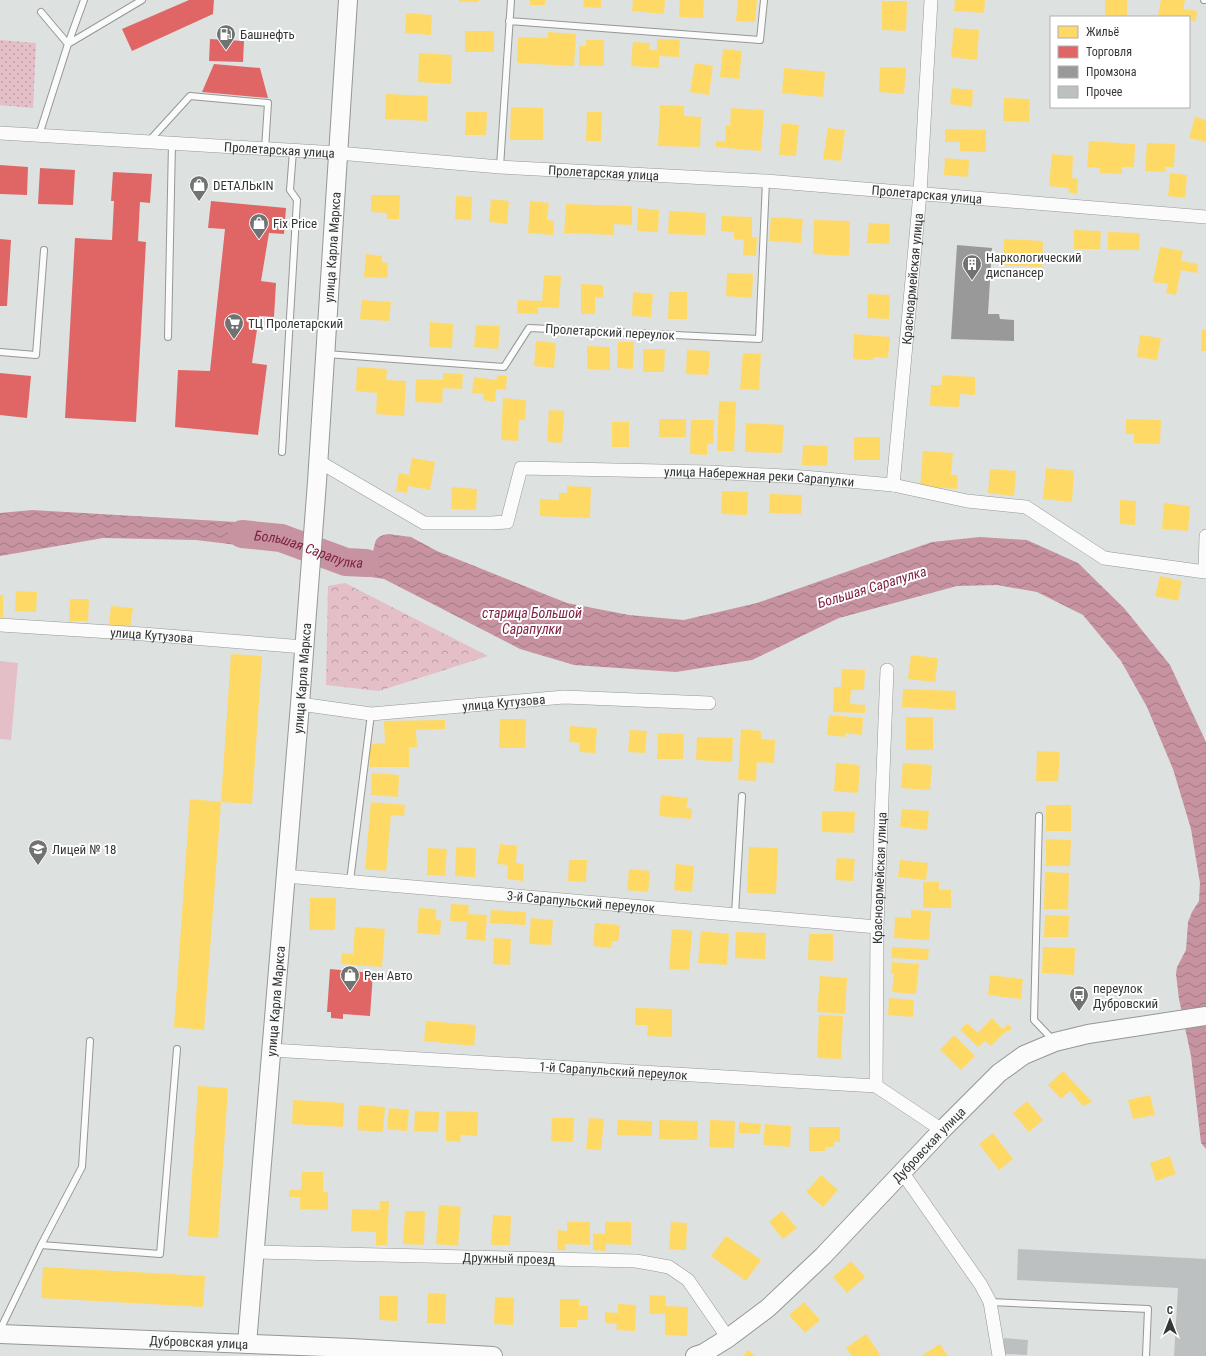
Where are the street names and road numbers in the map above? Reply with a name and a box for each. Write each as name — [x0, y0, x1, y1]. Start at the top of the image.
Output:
street label: Пролетарская улица — [224, 139, 335, 160]
street label: Пролетарская улица — [548, 162, 659, 183]
street label: Пролетарская улица — [871, 182, 983, 206]
street label: улица Карла Маркса — [321, 191, 343, 303]
street label: Красноармейская улица — [899, 212, 926, 345]
street label: Пролетарский переулок — [545, 321, 676, 343]
street label: улица Набережная реки Сарапулки — [664, 464, 855, 489]
street label: улица Карла Маркса — [290, 622, 314, 734]
street label: улица Кутузова — [110, 624, 194, 646]
street label: улица Кутузова — [462, 691, 546, 713]
street label: Красноармейская улица — [869, 812, 889, 944]
street label: 3-й Сарапульский переулок — [506, 888, 656, 915]
street label: улица Карла Маркса — [263, 945, 287, 1057]
street label: 1-й Сарапульский переулок — [539, 1058, 689, 1082]
street label: Дубровская улица — [889, 1104, 968, 1186]
street label: Дружный проезд — [462, 1249, 555, 1267]
street label: Дубровская улица — [149, 1332, 249, 1351]

